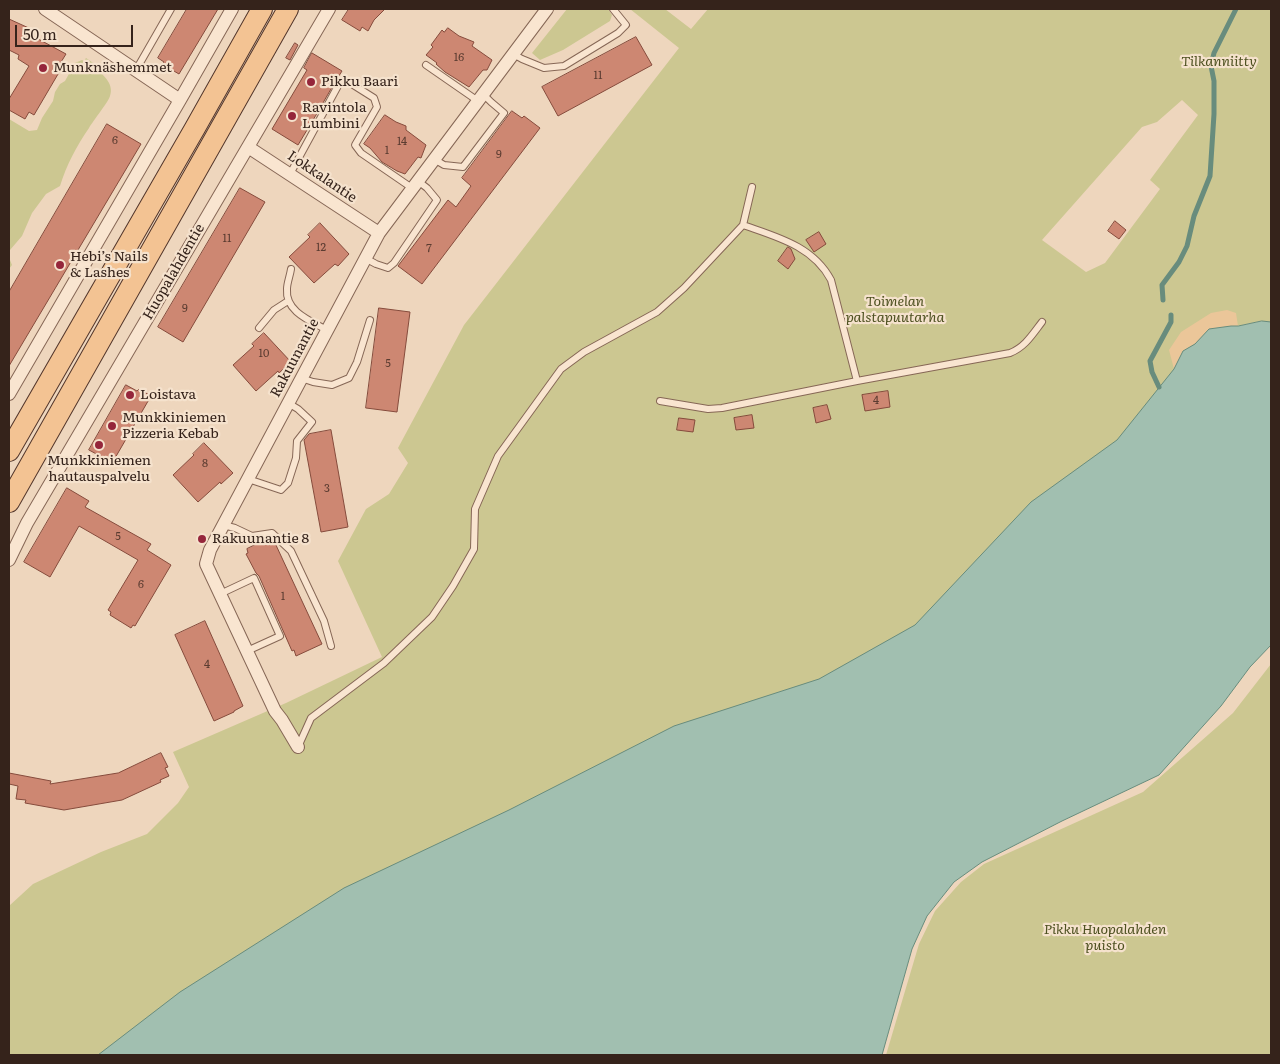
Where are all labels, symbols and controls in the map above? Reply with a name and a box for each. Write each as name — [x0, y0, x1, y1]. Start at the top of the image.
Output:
scale bar — [18, 15, 135, 47]
text: 50 m — [23, 22, 57, 45]
house number: 16 — [454, 51, 464, 65]
park label: Tilkanniitty — [1181, 54, 1257, 70]
place label: Munknäshemmet — [53, 60, 172, 76]
marker: Munknäshemmet — [37, 62, 49, 74]
house number: 11 — [594, 69, 602, 83]
place label: Pikku Baari — [321, 74, 398, 90]
marker: Pikku Baari — [305, 76, 317, 88]
place label: Ravintola Lumbini — [302, 100, 367, 132]
marker: Ravintola Lumbini — [286, 110, 298, 122]
house number: 6 — [112, 134, 118, 148]
house number: 14 — [397, 135, 407, 149]
house number: 1 — [385, 144, 389, 158]
street label: Lokkalantie — [284, 148, 360, 206]
house number: 9 — [496, 148, 502, 162]
street label: Huopalahdentie — [140, 221, 208, 323]
house number: 11 — [223, 232, 231, 246]
house number: 12 — [316, 241, 326, 255]
house number: 7 — [426, 242, 432, 256]
place label: Hebi’s Nails & Lashes — [70, 249, 148, 282]
marker: Hebi’s Nails & Lashes — [54, 259, 66, 271]
park label: Toimelan palstapuutarha — [846, 294, 944, 326]
house number: 9 — [182, 302, 188, 316]
street label: Rakuunantie — [267, 316, 323, 400]
house number: 10 — [259, 347, 269, 361]
house number: 5 — [385, 357, 391, 371]
place label: Loistava — [140, 387, 196, 403]
marker: Loistava — [124, 389, 136, 401]
house number: 4 — [873, 394, 879, 408]
place label: Munkkiniemen Pizzeria Kebab — [122, 410, 226, 442]
marker: Munkkiniemen Pizzeria Kebab — [106, 420, 118, 432]
marker: Munkkiniemen hautauspalvelu — [93, 439, 105, 451]
place label: Munkkiniemen hautauspalvelu — [47, 453, 151, 486]
house number: 8 — [202, 457, 208, 471]
house number: 3 — [324, 482, 330, 496]
house number: 5 — [115, 530, 121, 544]
place label: Rakuunantie 8 — [212, 531, 309, 547]
marker: Rakuunantie 8 — [196, 533, 208, 545]
house number: 6 — [138, 578, 144, 592]
house number: 1 — [281, 590, 285, 604]
house number: 4 — [204, 658, 210, 672]
park label: Pikku Huopalahden puisto — [1044, 922, 1166, 954]

